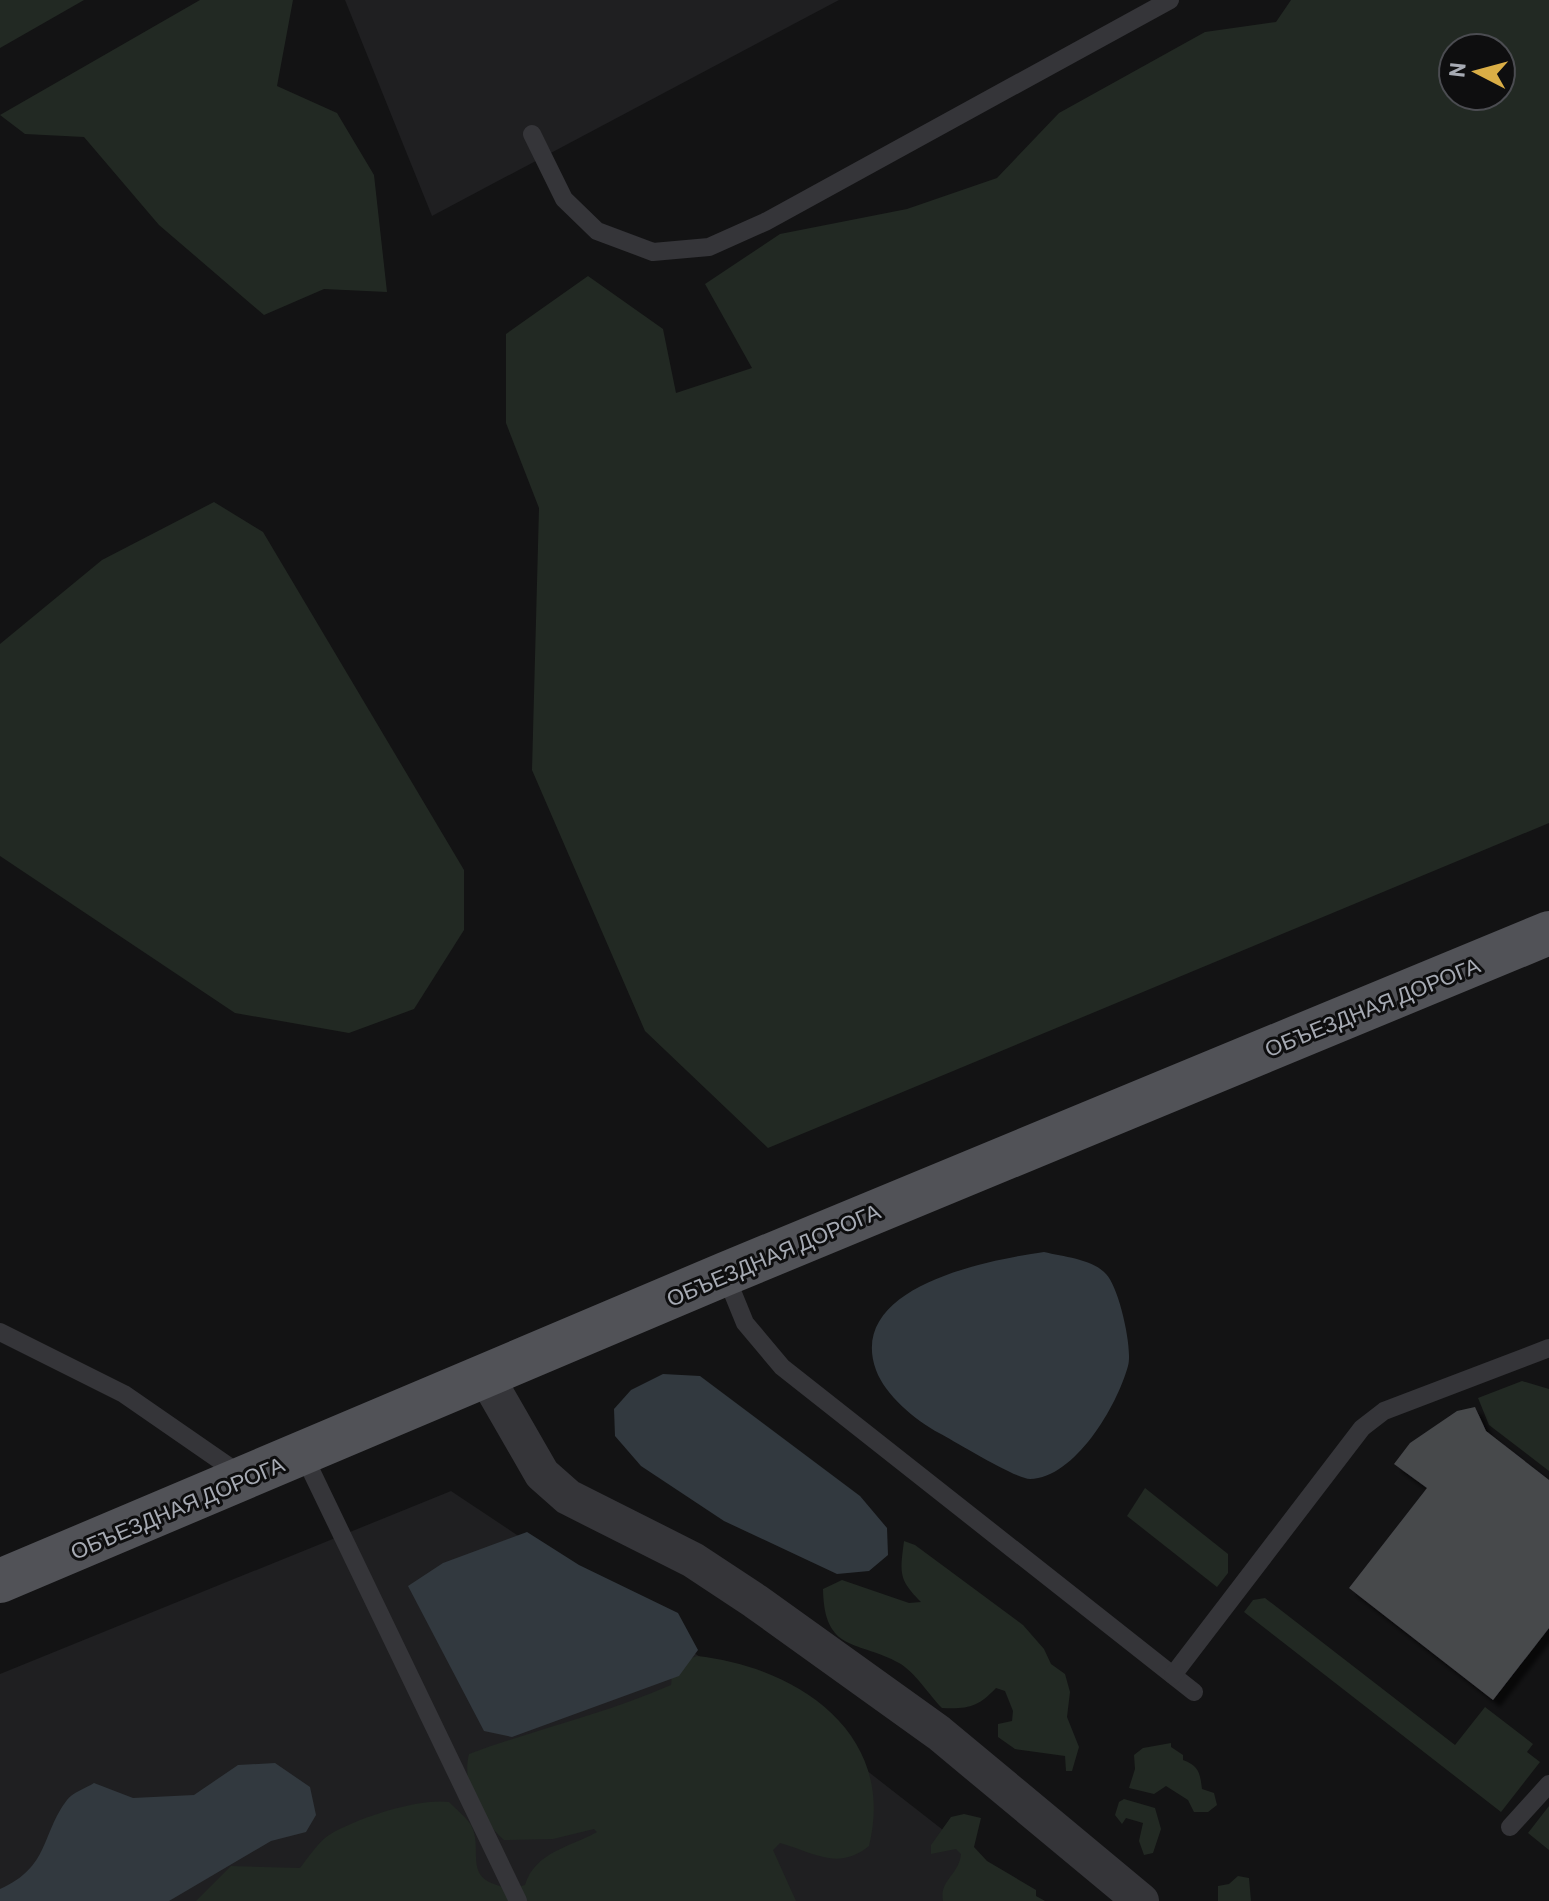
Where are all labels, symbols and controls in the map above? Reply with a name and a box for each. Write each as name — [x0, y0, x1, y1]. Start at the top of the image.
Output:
north arrow — [1437, 32, 1517, 112]
text: N — [1442, 61, 1470, 78]
street label: ОБЪЕЗДНАЯ ДОРОГА — [1261, 951, 1484, 1062]
street label: ОБЪЕЗДНАЯ ДОРОГА — [662, 1197, 885, 1312]
street label: ОБЪЕЗДНАЯ ДОРОГА — [66, 1450, 289, 1565]

